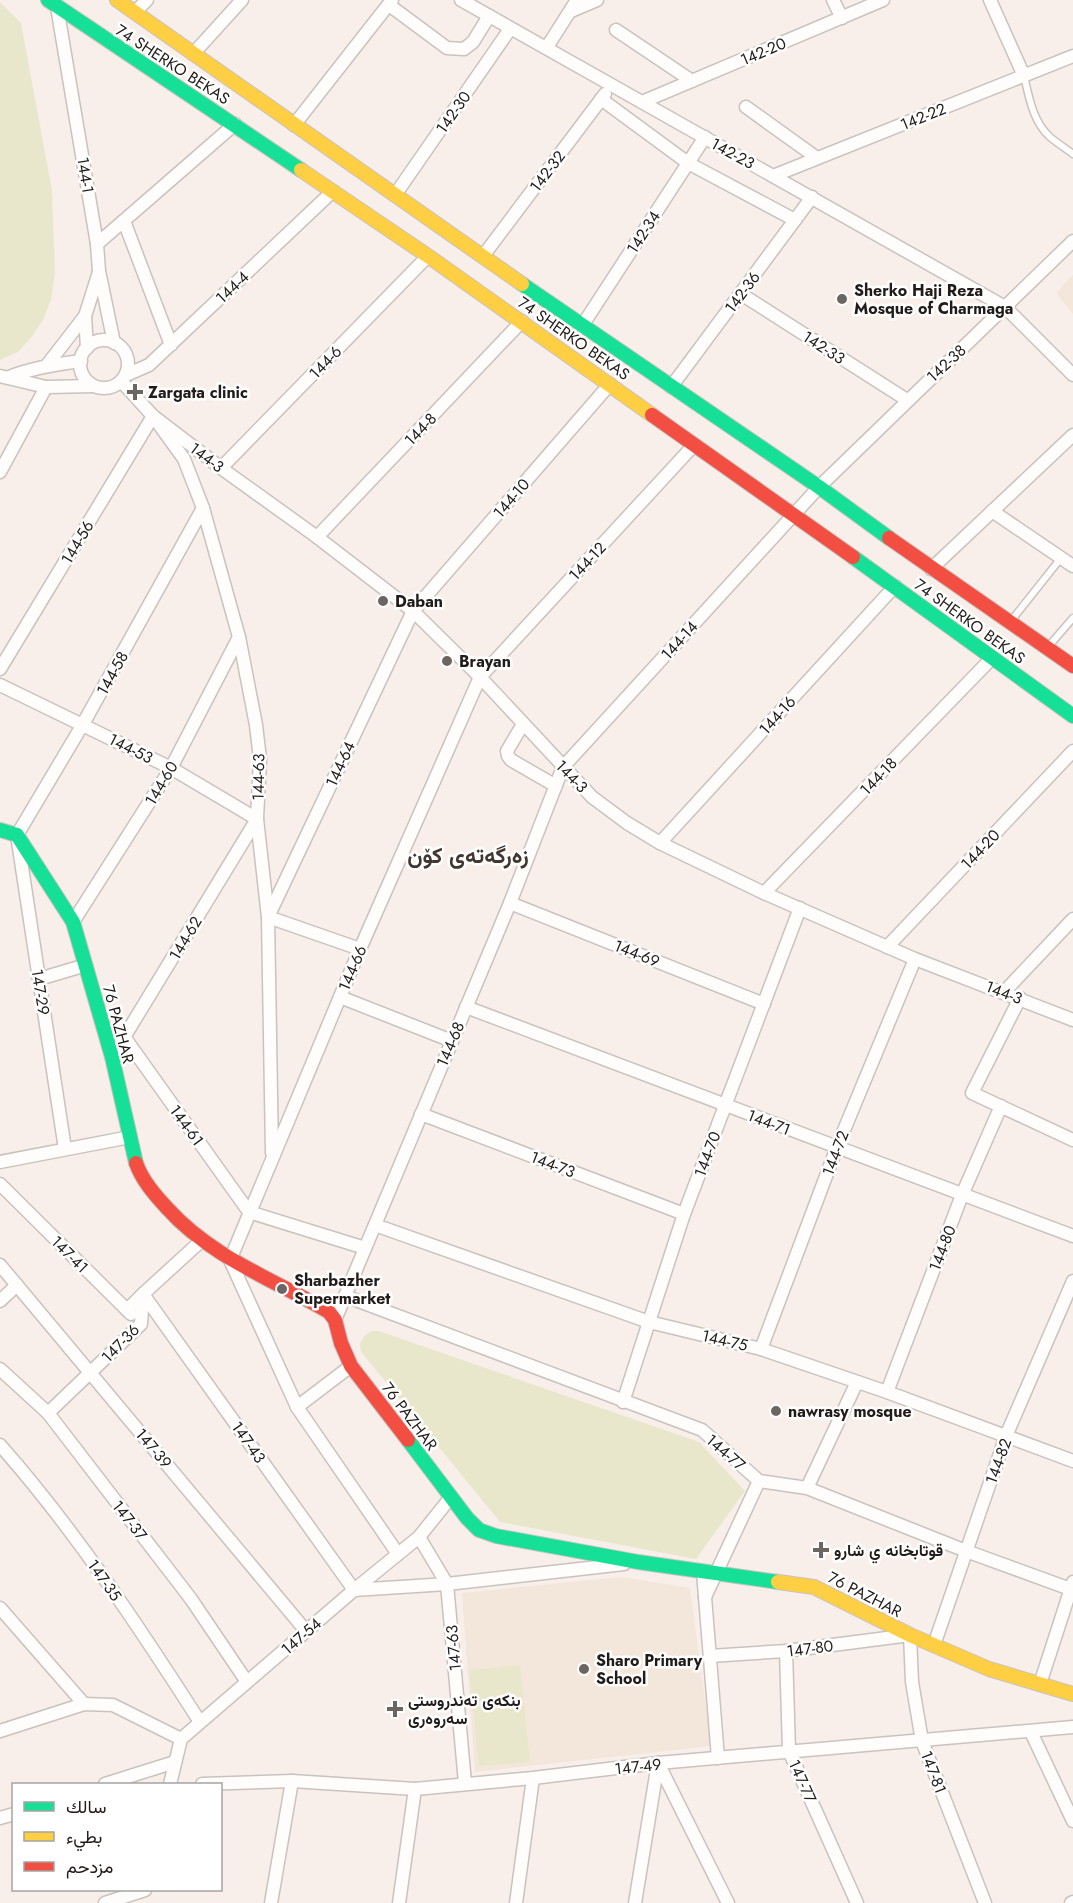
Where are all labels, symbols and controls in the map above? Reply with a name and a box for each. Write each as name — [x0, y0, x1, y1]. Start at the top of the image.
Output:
street label: 74 SHERKO BEKAS — [111, 19, 235, 110]
street label: 142-20 — [737, 32, 790, 71]
street label: 142-30 — [430, 86, 476, 138]
street label: 142-22 — [897, 97, 949, 136]
street label: 142-23 — [707, 132, 759, 175]
street label: 142-32 — [524, 146, 571, 197]
street label: 144-1 — [71, 155, 100, 195]
street label: 142-34 — [621, 206, 666, 258]
street label: 144-4 — [210, 266, 254, 309]
street label: 142-36 — [719, 267, 766, 318]
place label: Sherko Haji Reza Mosque of Charmaga — [854, 279, 1013, 320]
street label: 74 SHERKO BEKAS — [513, 291, 635, 386]
marker: Sherko Haji Reza Mosque of Charmaga — [835, 292, 849, 306]
street label: 142-33 — [798, 325, 850, 370]
street label: 142-38 — [922, 339, 971, 388]
street label: 144-6 — [304, 341, 347, 384]
place label: Zargata clinic — [148, 381, 248, 404]
marker: Zargata clinic — [126, 383, 144, 401]
street label: 144-8 — [399, 408, 442, 451]
street label: 144-3 — [185, 437, 229, 478]
street label: 144-10 — [488, 473, 535, 523]
street label: 144-56 — [55, 516, 100, 569]
street label: 144-12 — [563, 537, 611, 586]
street label: 74 SHERKO BEKAS — [909, 573, 1030, 670]
place label: Daban — [395, 590, 443, 613]
marker: Daban — [376, 594, 390, 608]
street label: 144-14 — [656, 616, 703, 665]
street label: 144-58 — [91, 647, 134, 699]
place label: Brayan — [459, 650, 511, 673]
marker: Brayan — [440, 654, 454, 668]
street label: 144-16 — [754, 691, 801, 740]
street label: 144-53 — [105, 728, 157, 769]
street label: 144-64 — [320, 738, 361, 791]
street label: 144-18 — [854, 752, 902, 801]
street label: 144-63 — [247, 753, 270, 801]
street label: 144-3 — [550, 755, 593, 798]
street label: 144-60 — [139, 757, 184, 810]
street label: 144-20 — [955, 824, 1005, 875]
district label: زەرگەتەی کۆن — [407, 839, 529, 871]
street label: 144-62 — [163, 912, 208, 965]
street label: 144-69 — [610, 934, 663, 973]
street label: 144-66 — [333, 942, 372, 995]
street label: 147-29 — [26, 967, 56, 1017]
street label: 144-3 — [982, 975, 1026, 1010]
street label: 76 PAZHAR — [97, 982, 140, 1066]
street label: 144-68 — [431, 1018, 470, 1070]
street label: 144-61 — [164, 1100, 209, 1151]
street label: 144-71 — [744, 1104, 794, 1141]
street label: 144-72 — [816, 1127, 855, 1179]
street label: 144-70 — [688, 1128, 727, 1180]
street label: 144-73 — [527, 1145, 579, 1184]
street label: 144-80 — [923, 1222, 962, 1275]
street label: 147-41 — [46, 1230, 94, 1278]
place label: Sharbazher Supermarket — [294, 1269, 391, 1310]
marker: Sharbazher Supermarket — [275, 1282, 289, 1296]
street label: 147-36 — [96, 1319, 145, 1368]
street label: 144-75 — [700, 1324, 750, 1357]
street label: 76 PAZHAR — [376, 1377, 443, 1455]
place label: nawrasy mosque — [788, 1400, 912, 1423]
marker: nawrasy mosque — [769, 1404, 783, 1418]
street label: 147-43 — [226, 1417, 271, 1468]
street label: 147-39 — [130, 1423, 177, 1473]
street label: 144-77 — [701, 1429, 751, 1477]
street label: 144-82 — [980, 1435, 1017, 1487]
street label: 147-37 — [107, 1495, 153, 1546]
place label: قوتابخانه ي شارو — [834, 1539, 943, 1564]
marker: قوتابخانه ي شارو — [812, 1541, 830, 1559]
street label: 147-35 — [82, 1555, 127, 1606]
street label: 76 PAZHAR — [824, 1566, 906, 1623]
street label: 147-54 — [276, 1612, 326, 1660]
street label: 147-63 — [440, 1624, 467, 1672]
street label: 147-80 — [786, 1634, 835, 1663]
place label: Sharo Primary School — [596, 1649, 703, 1690]
marker: Sharo Primary School — [577, 1662, 591, 1676]
place label: بنکەی تەندروستی سەروەری — [408, 1689, 521, 1730]
marker: بنکەی تەندروستی سەروەری — [386, 1700, 404, 1718]
street label: 147-81 — [915, 1747, 952, 1797]
street label: 147-49 — [614, 1753, 663, 1780]
street label: 147-77 — [783, 1756, 822, 1807]
legend — [12, 1783, 222, 1891]
text: سالك — [66, 1794, 106, 1820]
text: بطيء — [66, 1824, 102, 1852]
text: مزدحم — [66, 1854, 113, 1880]

